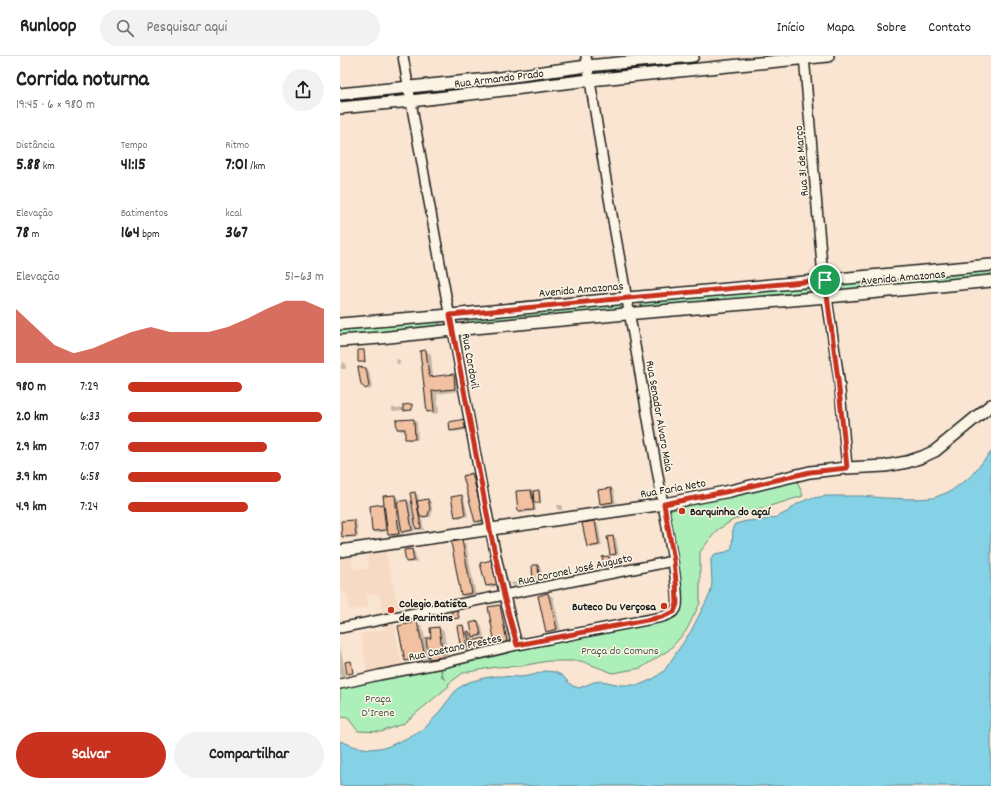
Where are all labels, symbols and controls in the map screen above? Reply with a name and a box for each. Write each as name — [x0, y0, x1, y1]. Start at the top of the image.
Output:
search box — [100, 10, 380, 46]
text: Runloop — [20, 14, 76, 41]
icon: search — [114, 17, 136, 39]
text: Pesquisar aqui — [146, 17, 227, 39]
text: Início — [777, 18, 805, 38]
text: Mapa — [827, 18, 854, 38]
text: Sobre — [876, 18, 906, 38]
text: Contato — [928, 18, 971, 38]
text: Corrida noturna — [16, 65, 149, 96]
street label: Rua Armando Prado — [453, 66, 545, 93]
button: share — [282, 69, 324, 111]
text: 19:45 · 6 × 980 m — [16, 96, 95, 115]
street label: Rua 31 de Março — [791, 125, 814, 197]
text: Distância — [16, 138, 55, 154]
text: Tempo — [121, 138, 147, 154]
text: Ritmo — [225, 138, 249, 154]
text: 5.88 — [16, 154, 40, 178]
text: 41:15 — [121, 154, 146, 178]
text: 7:01 — [225, 154, 248, 178]
text: km — [40, 159, 55, 175]
text: /km — [248, 159, 265, 175]
text: Elevação — [16, 206, 53, 222]
text: Batimentos — [121, 206, 168, 222]
text: kcal — [225, 206, 242, 222]
text: 78 — [16, 222, 29, 246]
text: 164 — [121, 222, 140, 246]
text: 367 — [225, 222, 248, 246]
text: m — [29, 227, 39, 243]
text: bpm — [140, 227, 160, 243]
pin — [808, 263, 842, 297]
street label: Avenida Amazonas — [860, 266, 946, 291]
text: Elevação — [16, 268, 60, 287]
text: 51–63 m — [285, 268, 324, 287]
icon: arrive — [814, 269, 836, 291]
street label: Avenida Amazonas — [538, 278, 624, 303]
street label: Rua Cordovil — [456, 332, 483, 391]
street label: Rua Senador Alvaro Maia — [640, 359, 677, 473]
text: 980 m — [16, 378, 46, 397]
text: 7:29 — [80, 378, 99, 397]
text: 2.0 km — [16, 408, 48, 427]
text: 6:33 — [80, 408, 100, 427]
text: 2.9 km — [16, 438, 47, 457]
text: 7:07 — [80, 438, 99, 457]
text: 3.9 km — [16, 468, 47, 487]
text: 6:58 — [80, 468, 100, 487]
street label: Rua Faria Neto — [639, 475, 707, 504]
text: 4.9 km — [16, 498, 47, 517]
text: 7:24 — [80, 498, 98, 517]
place label: Barquinha do açaí — [690, 504, 772, 521]
marker: Barquinha do açaí — [677, 506, 687, 516]
street label: Rua Coronel José Augusto — [517, 550, 634, 591]
place label: Colegio Batista de Parintins — [399, 596, 468, 627]
place label: Buteco Du Verçosa — [572, 599, 657, 616]
marker: Buteco Du Verçosa — [659, 601, 669, 611]
marker: Colegio Batista de Parintins — [386, 605, 396, 615]
street label: Rua Caetano Prestes — [407, 630, 504, 667]
park label: Praça do Comuns — [581, 643, 659, 660]
park label: Praça D'Irene — [362, 691, 394, 722]
button: Salvar — [16, 732, 166, 778]
button: Compartilhar — [174, 732, 324, 778]

